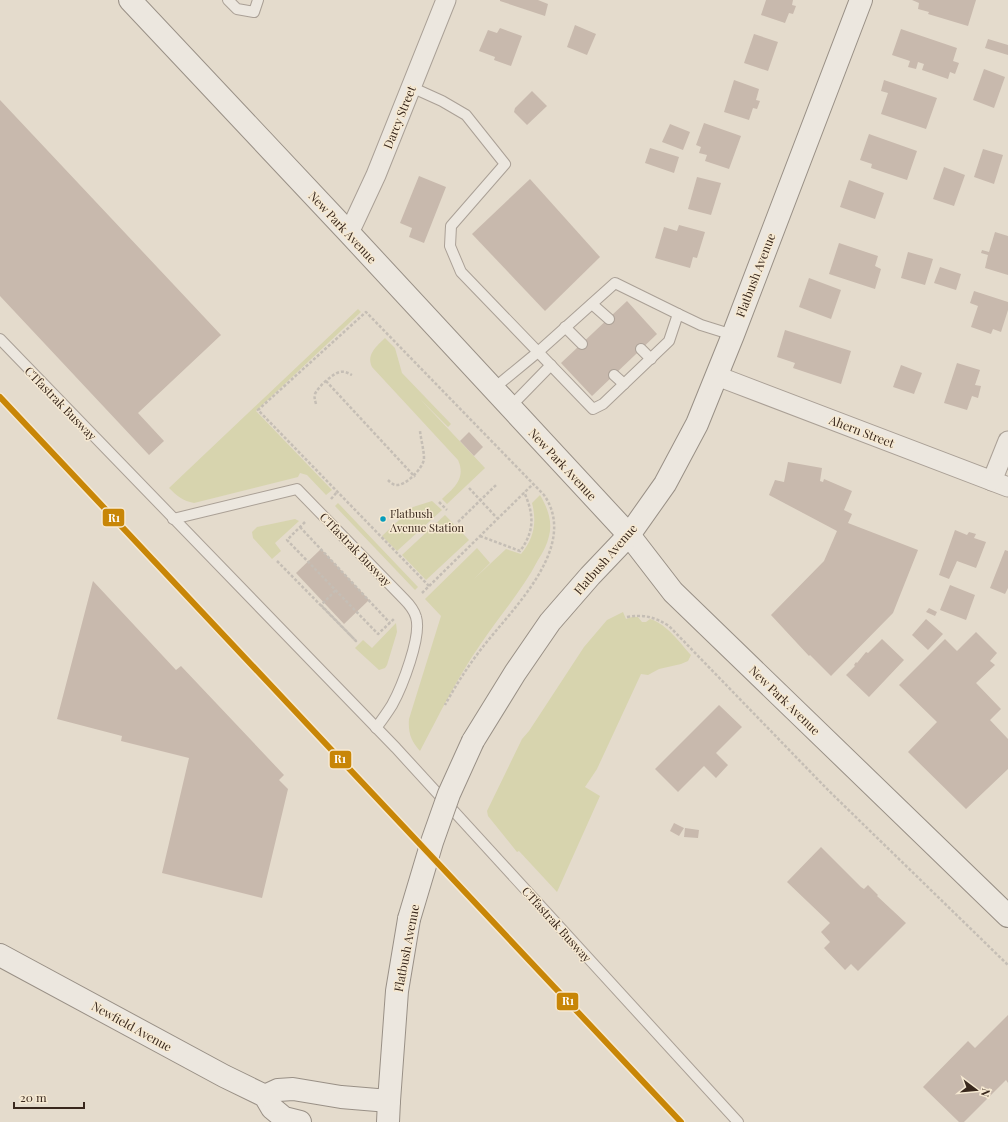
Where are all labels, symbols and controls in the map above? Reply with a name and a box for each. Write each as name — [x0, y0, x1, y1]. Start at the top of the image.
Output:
street label: Darcy Street — [379, 82, 419, 151]
street label: New Park Avenue — [305, 188, 381, 266]
street label: Flatbush Avenue — [732, 231, 778, 319]
street label: CTfastrak Busway — [22, 363, 100, 443]
street label: Ahern Street — [826, 411, 897, 451]
street label: New Park Avenue — [525, 425, 601, 503]
place label: Flatbush Avenue Station — [389, 506, 464, 535]
line badge: R1 — [102, 508, 125, 527]
street label: CTfastrak Busway — [317, 509, 395, 589]
text: R1 — [108, 510, 120, 525]
marker: Flatbush Avenue Station — [378, 514, 388, 524]
street label: Flatbush Avenue — [570, 520, 640, 598]
street label: New Park Avenue — [746, 662, 824, 738]
line badge: R1 — [329, 750, 352, 769]
text: R1 — [334, 751, 346, 766]
street label: CTfastrak Busway — [519, 883, 595, 965]
street label: Flatbush Avenue — [390, 903, 422, 993]
line badge: R1 — [556, 992, 579, 1011]
text: R1 — [562, 993, 574, 1008]
street label: Newfield Avenue — [89, 997, 175, 1055]
north arrow — [956, 1070, 996, 1110]
scale bar — [14, 1084, 84, 1110]
text: N — [978, 1087, 994, 1099]
text: 20 m — [20, 1089, 47, 1105]

